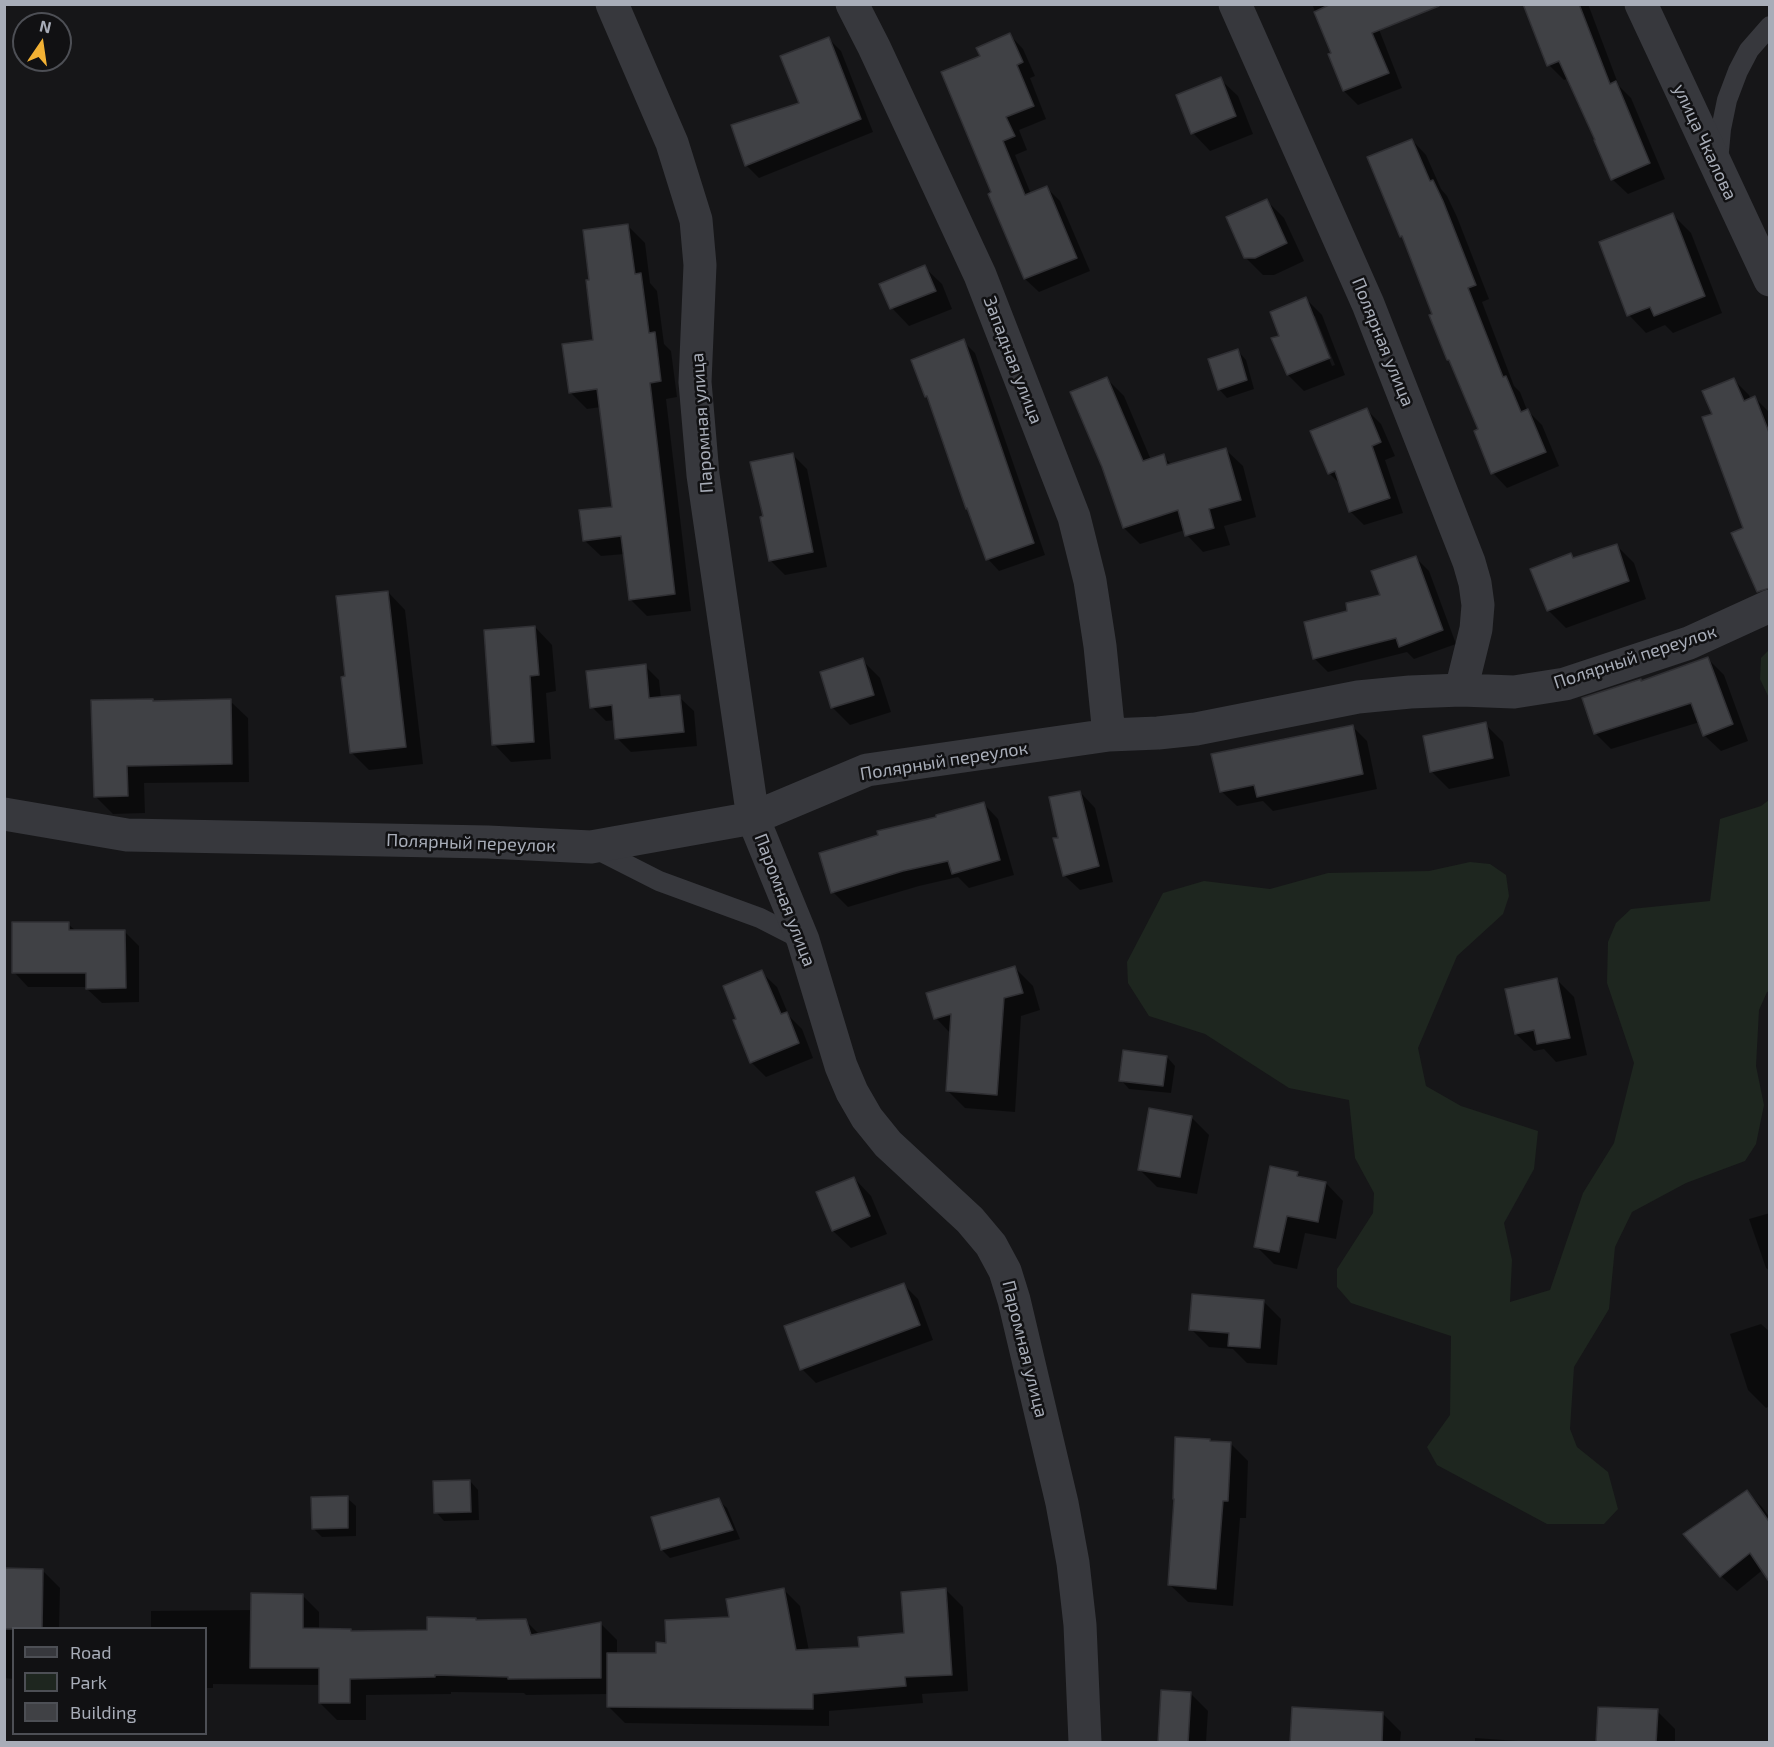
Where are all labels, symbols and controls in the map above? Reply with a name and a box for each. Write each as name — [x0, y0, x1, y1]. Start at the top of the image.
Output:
north arrow — [12, 12, 72, 72]
text: N — [38, 15, 53, 36]
street label: улица Чкалова — [1669, 81, 1741, 203]
street label: Полярная улица — [1347, 274, 1419, 410]
street label: Западная улица — [979, 293, 1047, 427]
street label: Паромная улица — [686, 352, 718, 494]
street label: Полярный переулок — [1551, 620, 1719, 694]
street label: Полярный переулок — [858, 737, 1030, 785]
street label: Полярный переулок — [386, 829, 556, 857]
street label: Паромная улица — [750, 830, 820, 970]
street label: Паромная улица — [998, 1278, 1052, 1420]
legend — [12, 1627, 207, 1735]
text: Road — [70, 1641, 111, 1663]
text: Park — [70, 1671, 107, 1693]
text: Building — [70, 1701, 137, 1723]

